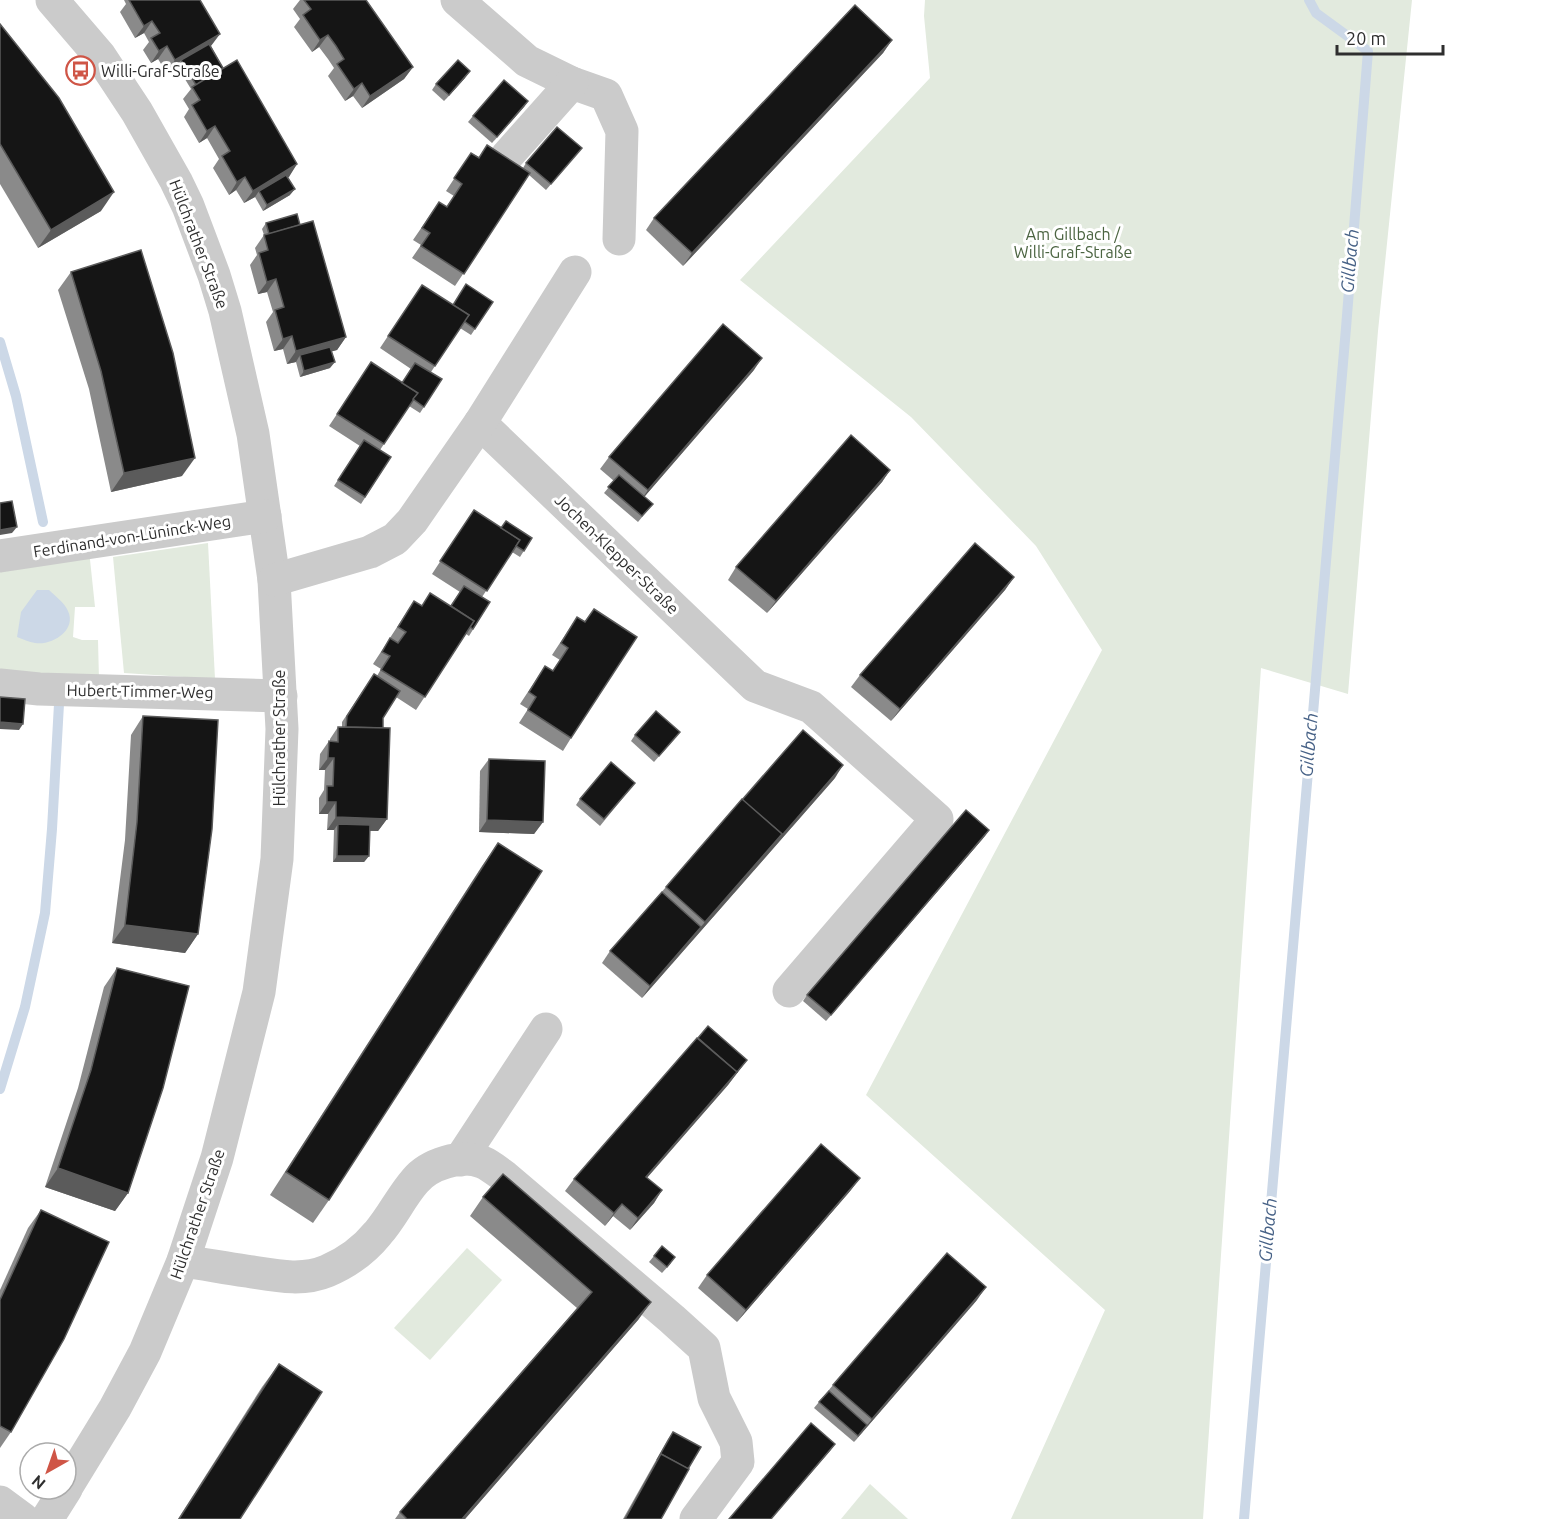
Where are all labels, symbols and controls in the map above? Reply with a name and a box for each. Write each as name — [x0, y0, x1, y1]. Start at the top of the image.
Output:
scale bar — [1337, 18, 1444, 56]
text: 20 m — [1346, 28, 1386, 48]
bus stop icon: Willi-Graf-Straße — [64, 55, 96, 87]
place label: Willi-Graf-Straße — [101, 62, 220, 80]
street label: Hülchrather Straße — [166, 177, 232, 311]
park label: Am Gillbach / Willi-Graf-Straße — [1014, 225, 1132, 261]
water label: Gillbach — [1336, 228, 1362, 294]
street label: Jochen-Klepper-Straße — [552, 490, 682, 618]
street label: Ferdinand-von-Lüninck-Weg — [32, 511, 232, 561]
street label: Hülchrather Straße — [270, 670, 288, 806]
street label: Hubert-Timmer-Weg — [66, 681, 214, 701]
water label: Gillbach — [1295, 712, 1321, 778]
street label: Hülchrather Straße — [166, 1146, 228, 1282]
water label: Gillbach — [1254, 1197, 1280, 1263]
north arrow — [18, 1441, 78, 1501]
text: N — [28, 1472, 49, 1493]

